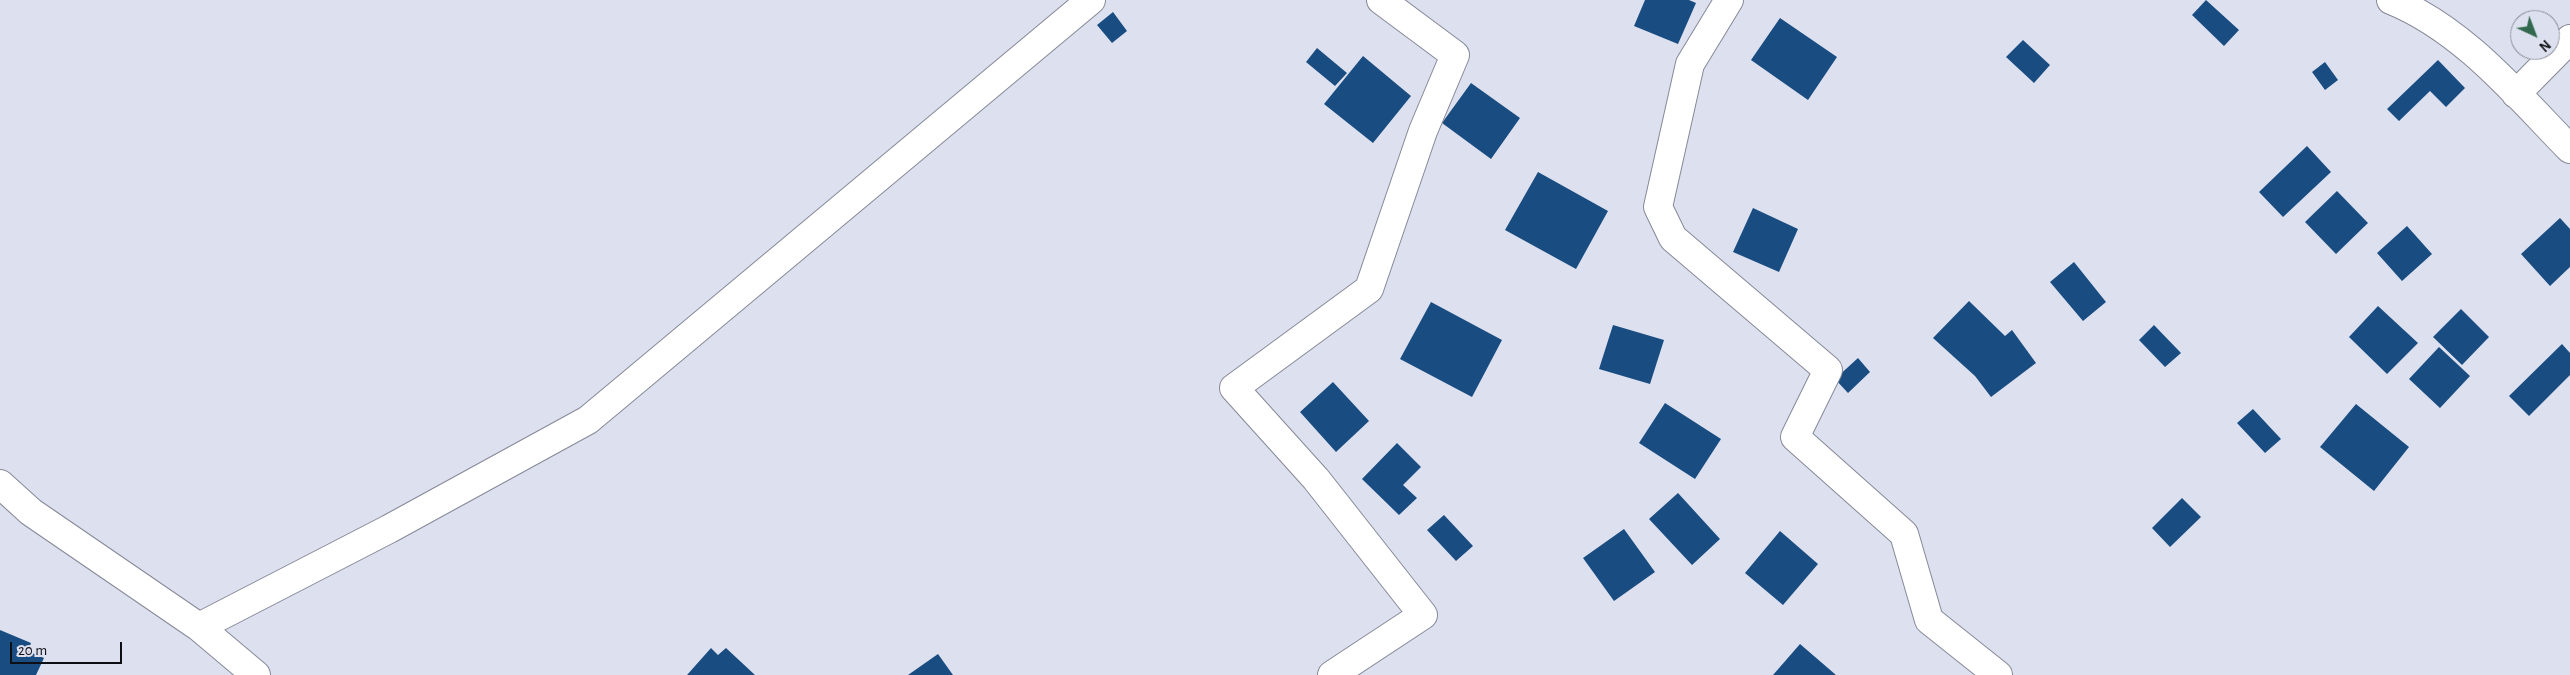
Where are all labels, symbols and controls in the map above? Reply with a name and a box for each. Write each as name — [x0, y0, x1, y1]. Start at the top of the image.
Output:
north arrow — [2510, 10, 2560, 60]
text: N — [2536, 37, 2553, 54]
scale bar — [12, 632, 125, 664]
text: 20 m — [18, 643, 47, 658]

